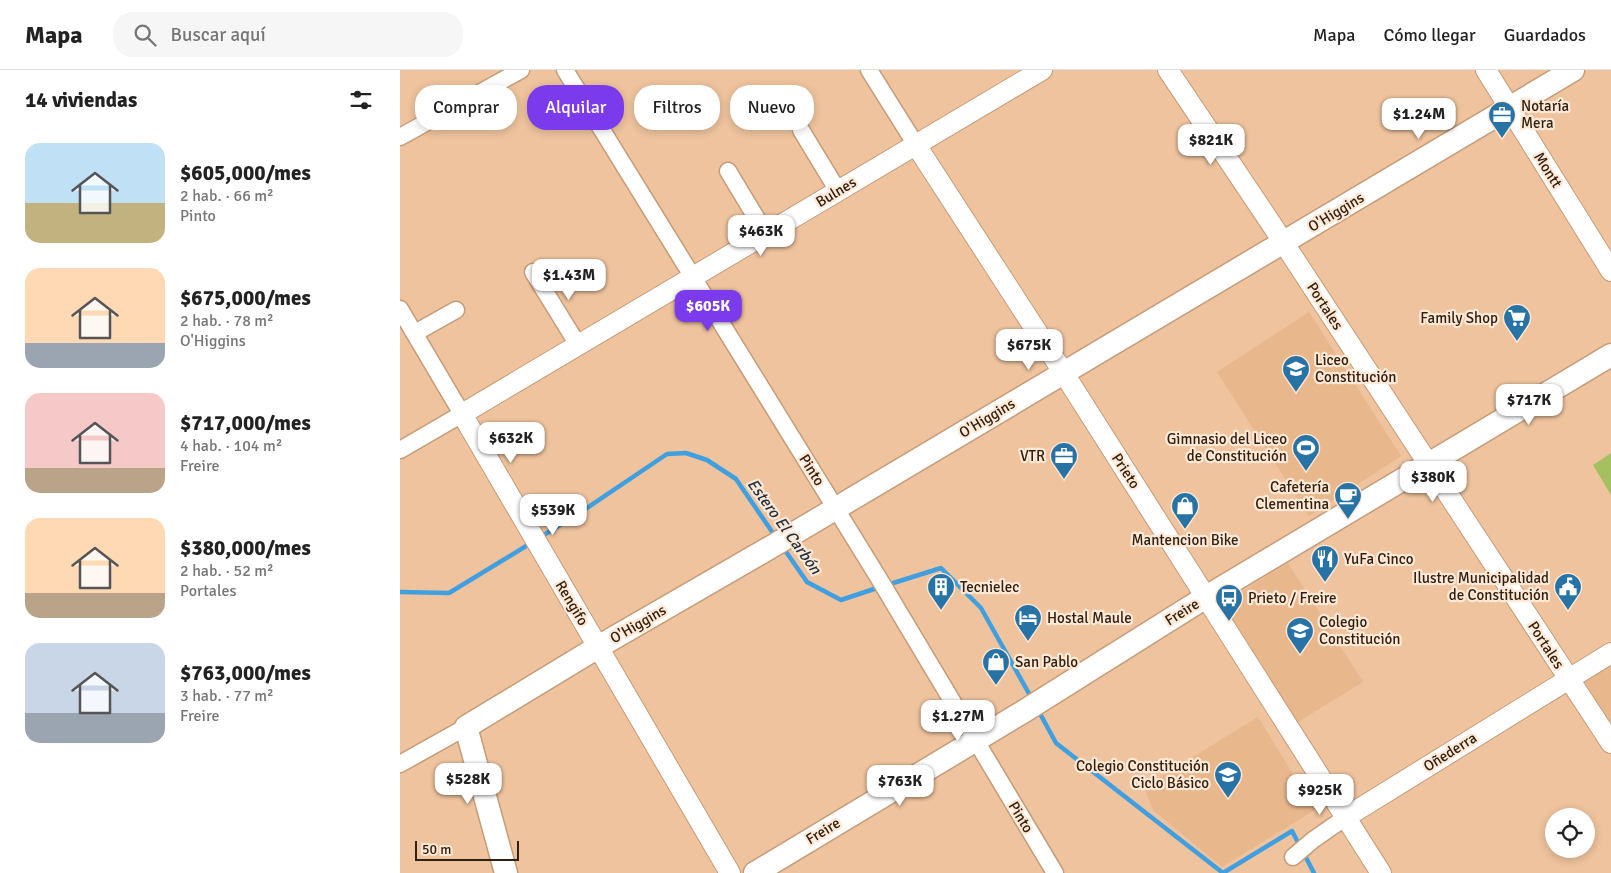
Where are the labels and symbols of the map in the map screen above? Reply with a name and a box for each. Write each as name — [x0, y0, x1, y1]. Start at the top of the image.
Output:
place label: Notaría Mera — [1521, 97, 1569, 132]
pin: $1.24M — [1378, 98, 1460, 140]
office icon: Notaría Mera — [1487, 100, 1517, 139]
pin: $821K — [1176, 124, 1246, 166]
street label: Montt — [1530, 149, 1566, 191]
street label: Bulnes — [813, 173, 860, 211]
street label: O'Higgins — [1305, 188, 1367, 236]
pin: $463K — [726, 214, 796, 257]
pin: $1.43M — [528, 258, 610, 301]
street label: Portales — [1303, 279, 1347, 333]
pin: $605K — [673, 290, 743, 332]
supermarket icon: Family Shop — [1502, 303, 1532, 342]
place label: Family Shop — [1420, 309, 1498, 327]
pin: $675K — [994, 328, 1064, 371]
place label: Liceo Constitución — [1315, 351, 1397, 386]
school or university icon: Liceo Constitución — [1281, 354, 1311, 393]
pin: $717K — [1494, 384, 1564, 426]
street label: O'Higgins — [956, 394, 1018, 442]
pin: $632K — [476, 422, 546, 464]
place label: Gimnasio del Liceo de Constitución — [1167, 430, 1287, 465]
sports icon: Gimnasio del Liceo de Constitución — [1291, 433, 1321, 472]
office icon: VTR — [1049, 441, 1079, 480]
place label: VTR — [1020, 447, 1045, 465]
street label: Prieto — [1108, 450, 1144, 492]
street label: Pinto — [795, 451, 829, 489]
pin: $380K — [1398, 460, 1468, 503]
water label: Estero El Carbón — [743, 475, 826, 579]
place label: Cafetería Clementina — [1255, 478, 1329, 513]
cafe icon: Cafetería Clementina — [1333, 481, 1363, 520]
shop icon: Mantencion Bike — [1170, 491, 1200, 530]
pin: $539K — [518, 494, 588, 536]
place label: Mantencion Bike — [1131, 531, 1239, 549]
restaurant icon: YuFa Cinco — [1310, 544, 1340, 583]
place label: YuFa Cinco — [1344, 550, 1414, 568]
place label: Ilustre Municipalidad de Constitución — [1413, 569, 1549, 604]
building icon: Tecnielec — [926, 572, 956, 611]
public building icon: Ilustre Municipalidad de Constitución — [1553, 572, 1583, 611]
street label: Rengifo — [552, 577, 592, 629]
place label: Tecnielec — [960, 578, 1019, 596]
bus stop icon: Prieto / Freire — [1214, 583, 1244, 622]
place label: Prieto / Freire — [1248, 589, 1337, 607]
street label: Freire — [1162, 595, 1202, 629]
street label: O'Higgins — [607, 601, 670, 647]
hotel icon: Hostal Maule — [1013, 603, 1043, 642]
place label: Hostal Maule — [1047, 609, 1132, 627]
place label: Colegio Constitución — [1319, 613, 1401, 648]
school or university icon: Colegio Constitución — [1285, 616, 1315, 655]
street label: Portales — [1524, 618, 1568, 672]
shop icon: San Pablo — [981, 647, 1011, 686]
place label: San Pablo — [1015, 653, 1078, 671]
pin: $1.27M — [917, 700, 999, 742]
street label: Oñederra — [1420, 729, 1480, 775]
place label: Colegio Constitución Ciclo Básico — [1076, 757, 1209, 792]
school or university icon: Colegio Constitución Ciclo Básico — [1213, 760, 1243, 799]
pin: $528K — [433, 762, 503, 805]
pin: $763K — [865, 764, 935, 807]
pin: $925K — [1285, 774, 1355, 816]
street label: Pinto — [1005, 798, 1037, 836]
street label: Freire — [802, 814, 844, 848]
scale bar — [415, 838, 519, 861]

